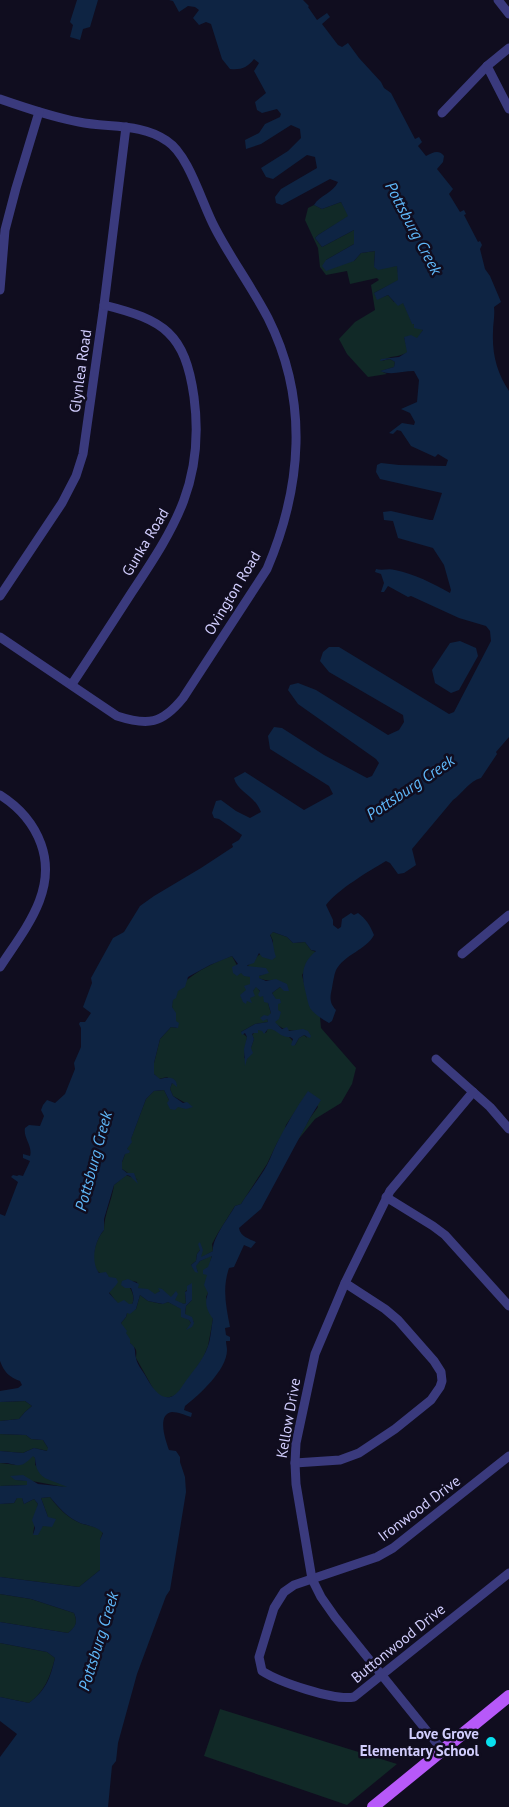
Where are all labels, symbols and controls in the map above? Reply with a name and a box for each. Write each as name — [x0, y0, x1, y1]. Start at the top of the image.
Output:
water label: Pottsburg Creek — [381, 178, 447, 279]
street label: Glynlea Road — [65, 328, 95, 414]
street label: Gunka Road — [117, 505, 173, 579]
street label: Ovington Road — [200, 548, 264, 638]
water label: Pottsburg Creek — [362, 750, 459, 824]
water label: Pottsburg Creek — [70, 1108, 116, 1213]
street label: Kellow Drive — [272, 1376, 304, 1460]
street label: Ironwood Drive — [374, 1471, 464, 1545]
water label: Pottsburg Creek — [73, 1588, 123, 1693]
street label: Buttonwood Drive — [347, 1599, 449, 1687]
place label: Love Grove Elementary School — [360, 1724, 480, 1760]
marker: Love Grove Elementary School — [484, 1735, 498, 1749]

